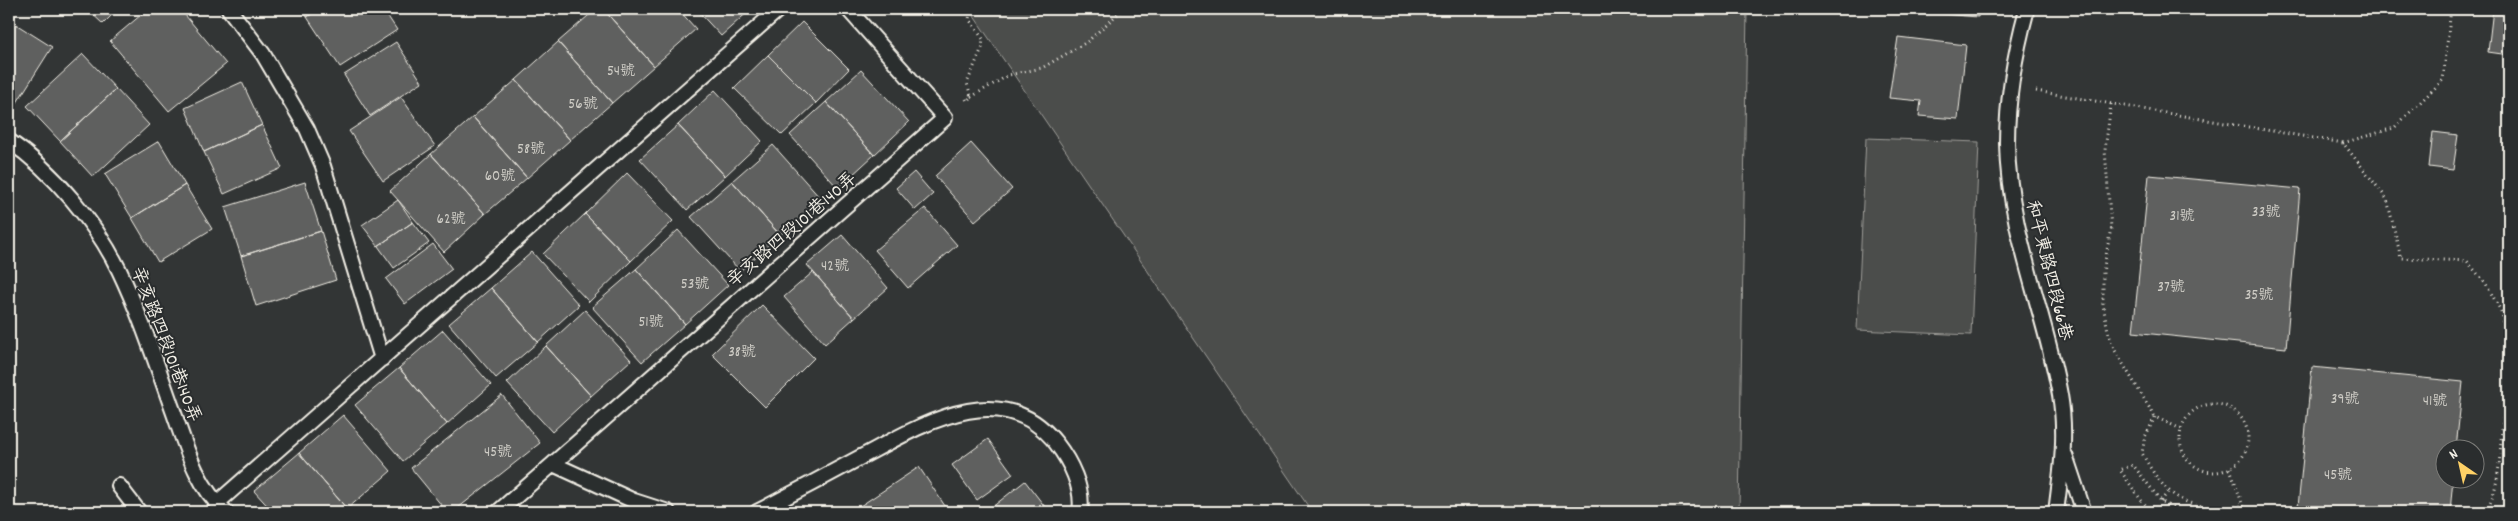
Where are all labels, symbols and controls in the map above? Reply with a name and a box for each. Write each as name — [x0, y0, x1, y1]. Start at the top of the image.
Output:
house number: 54號 — [607, 61, 635, 83]
house number: 56號 — [568, 94, 598, 116]
house number: 58號 — [517, 139, 545, 161]
house number: 60號 — [485, 166, 515, 188]
street label: 辛亥路四段101巷140弄 — [722, 167, 863, 294]
street label: 和平東路四段66巷 — [2018, 198, 2077, 343]
house number: 33號 — [2252, 202, 2280, 224]
house number: 31號 — [2170, 206, 2194, 228]
house number: 62號 — [437, 209, 465, 231]
house number: 42號 — [821, 256, 849, 278]
street label: 辛亥路四段101巷140弄 — [123, 263, 206, 426]
house number: 53號 — [681, 274, 709, 296]
house number: 37號 — [2157, 277, 2185, 299]
house number: 35號 — [2245, 285, 2273, 307]
house number: 51號 — [638, 312, 664, 334]
house number: 38號 — [728, 342, 756, 364]
house number: 39號 — [2331, 389, 2359, 411]
house number: 41號 — [2423, 391, 2447, 413]
north arrow — [2436, 438, 2486, 488]
house number: 45號 — [484, 442, 512, 464]
text: N — [2445, 445, 2462, 465]
house number: 45號 — [2324, 465, 2352, 487]

